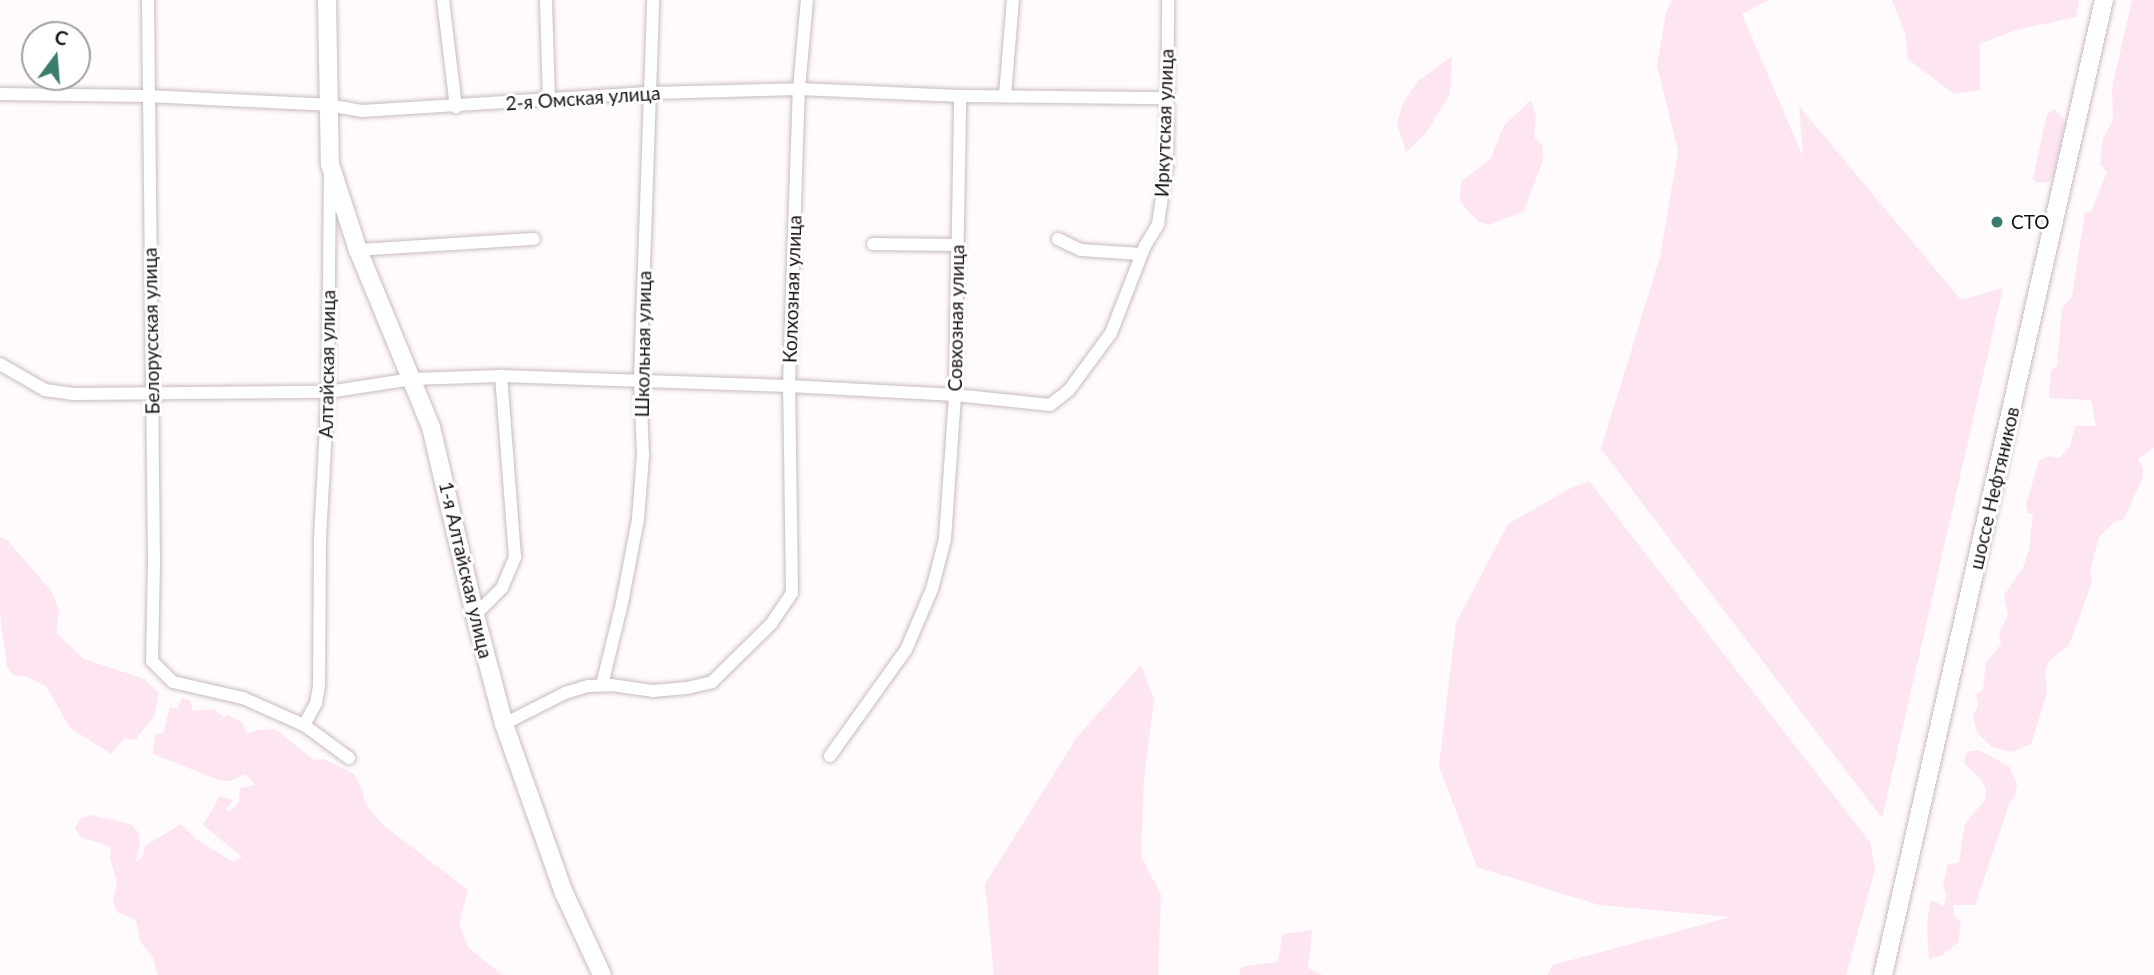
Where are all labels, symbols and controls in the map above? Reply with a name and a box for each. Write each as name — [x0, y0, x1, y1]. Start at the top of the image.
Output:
north arrow — [21, 21, 91, 91]
text: С — [52, 24, 71, 50]
street label: Иркутская улица — [1150, 48, 1178, 198]
street label: 2-я Омская улица — [505, 81, 661, 115]
place label: СТО — [2011, 211, 2050, 233]
marker: СТО — [1989, 214, 2005, 230]
street label: Колхозная улица — [778, 215, 806, 363]
street label: Совхозная улица — [943, 244, 969, 392]
street label: Белорусская улица — [138, 247, 164, 415]
street label: Школьная улица — [630, 270, 656, 418]
street label: Алтайская улица — [314, 290, 340, 438]
street label: шоссе Нефтяников — [1964, 404, 2024, 572]
street label: 1-я Алтайская улица — [435, 479, 497, 661]

